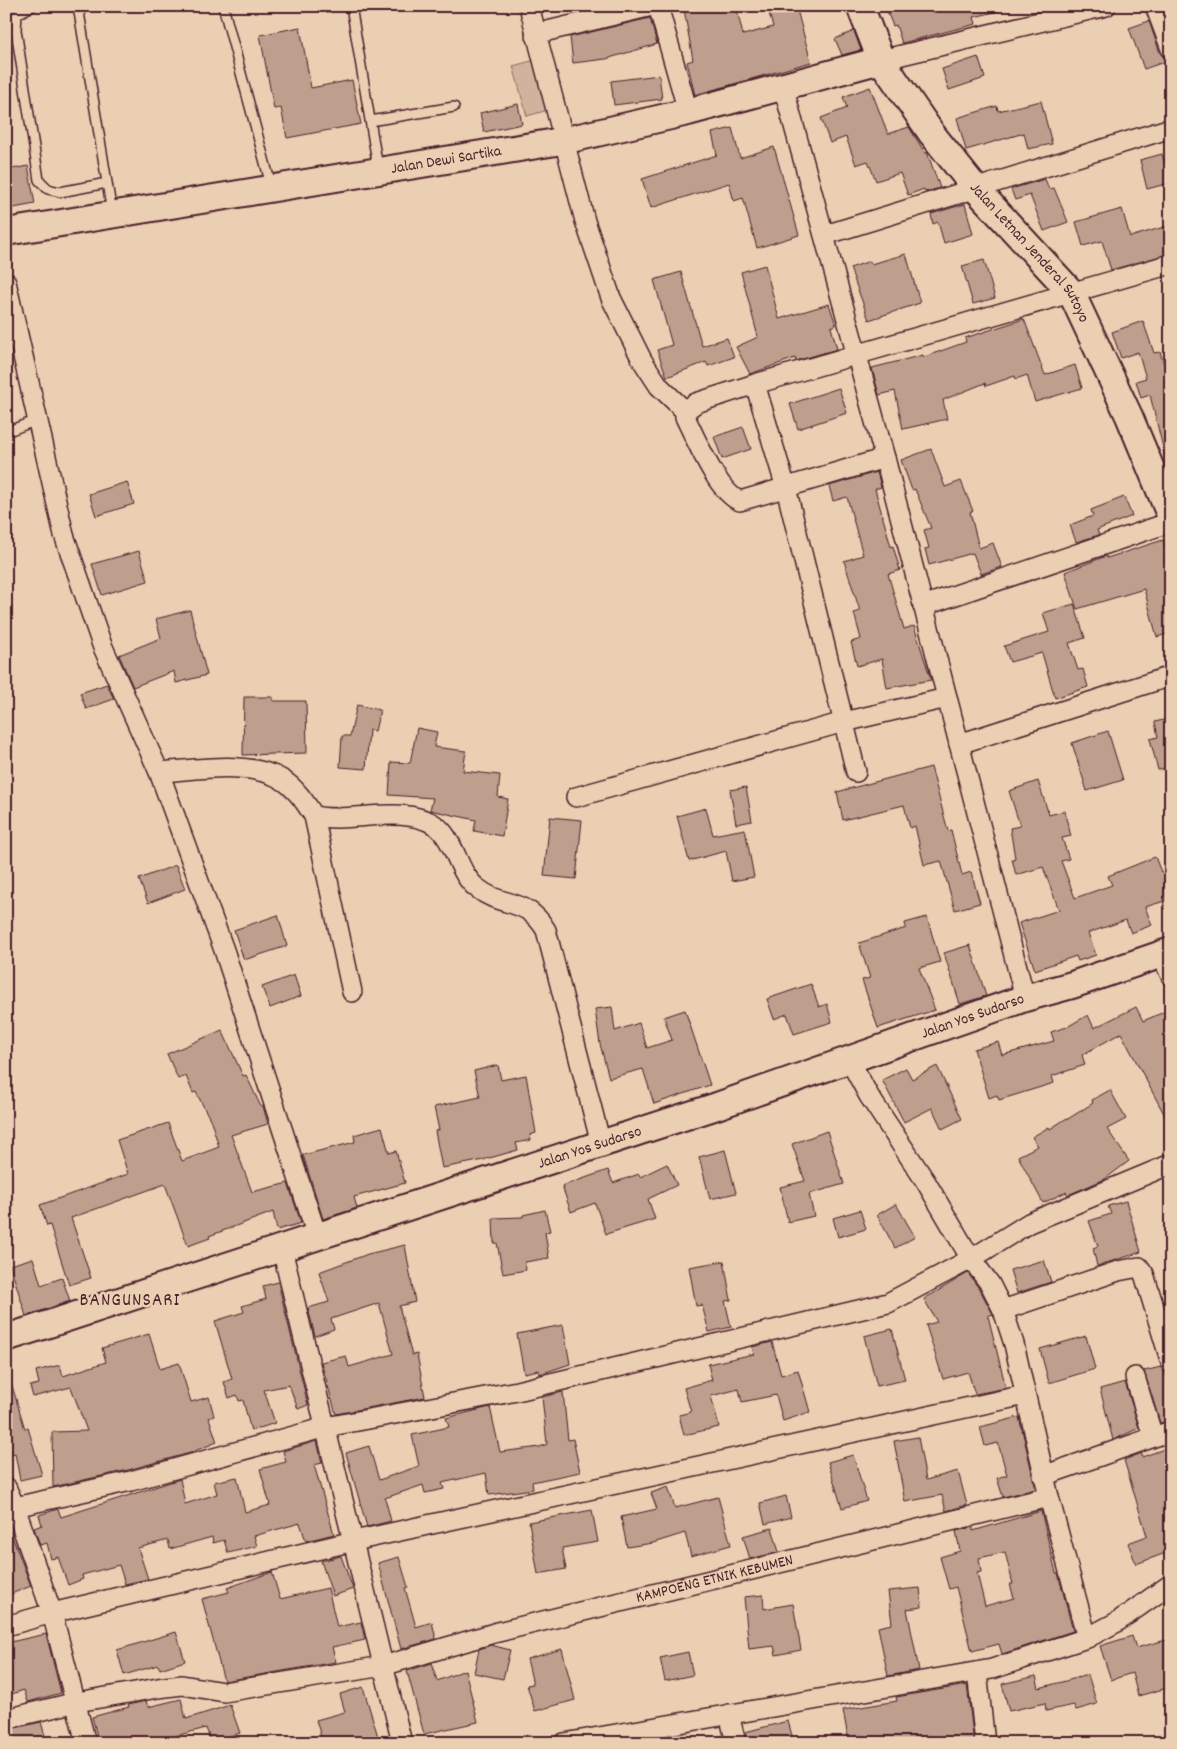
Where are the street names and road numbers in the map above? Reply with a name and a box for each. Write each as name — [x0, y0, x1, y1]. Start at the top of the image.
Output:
street label: Jalan Dewi Sartika — [389, 140, 503, 180]
street label: Jalan Letnan Jenderal Sutoyo — [964, 178, 1095, 326]
street label: Jalan Yos Sudarso — [918, 988, 1028, 1045]
street label: Jalan Yos Sudarso — [535, 1120, 645, 1175]
street label: KAMPOENG ETNIK KEBUMEN — [634, 1549, 796, 1609]

